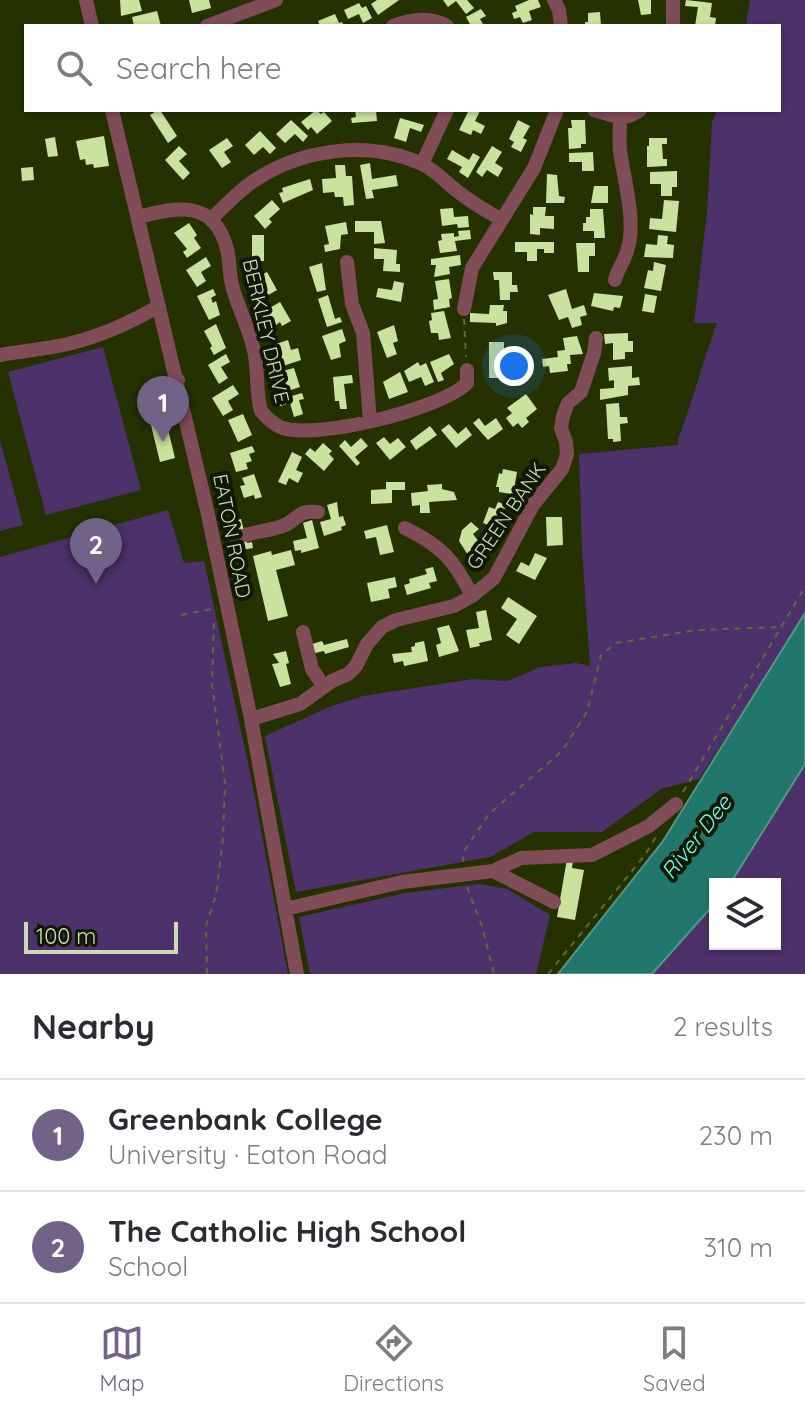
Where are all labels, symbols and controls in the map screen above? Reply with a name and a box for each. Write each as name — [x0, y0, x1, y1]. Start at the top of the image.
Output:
search box — [24, 24, 781, 112]
icon: search — [52, 46, 96, 90]
text: Search here — [116, 49, 282, 87]
street label: BERKLEY DRIVE — [238, 256, 295, 405]
your location — [494, 346, 534, 386]
pin: 1 — [137, 376, 189, 442]
street label: GREEN BANK — [461, 457, 551, 574]
street label: EATON ROAD — [208, 472, 257, 600]
pin: 2 — [70, 518, 122, 584]
water label: River Dee — [655, 788, 738, 885]
map controls — [709, 878, 781, 950]
button: layers — [709, 878, 781, 950]
scale bar — [24, 918, 178, 954]
text: 100 m — [36, 922, 96, 950]
text: Nearby — [32, 1005, 155, 1048]
text: 2 results — [673, 1010, 773, 1043]
text: Greenbank College — [108, 1100, 383, 1138]
text: 1 — [53, 1119, 63, 1152]
text: 230 m — [699, 1119, 773, 1152]
text: University · Eaton Road — [108, 1138, 388, 1171]
text: The Catholic High School — [108, 1212, 466, 1250]
text: 2 — [51, 1231, 65, 1264]
text: 310 m — [703, 1231, 773, 1264]
text: School — [108, 1250, 188, 1283]
tab: Map — [99, 1321, 144, 1397]
tab: Directions — [343, 1321, 444, 1397]
tab: Saved — [643, 1321, 706, 1397]

